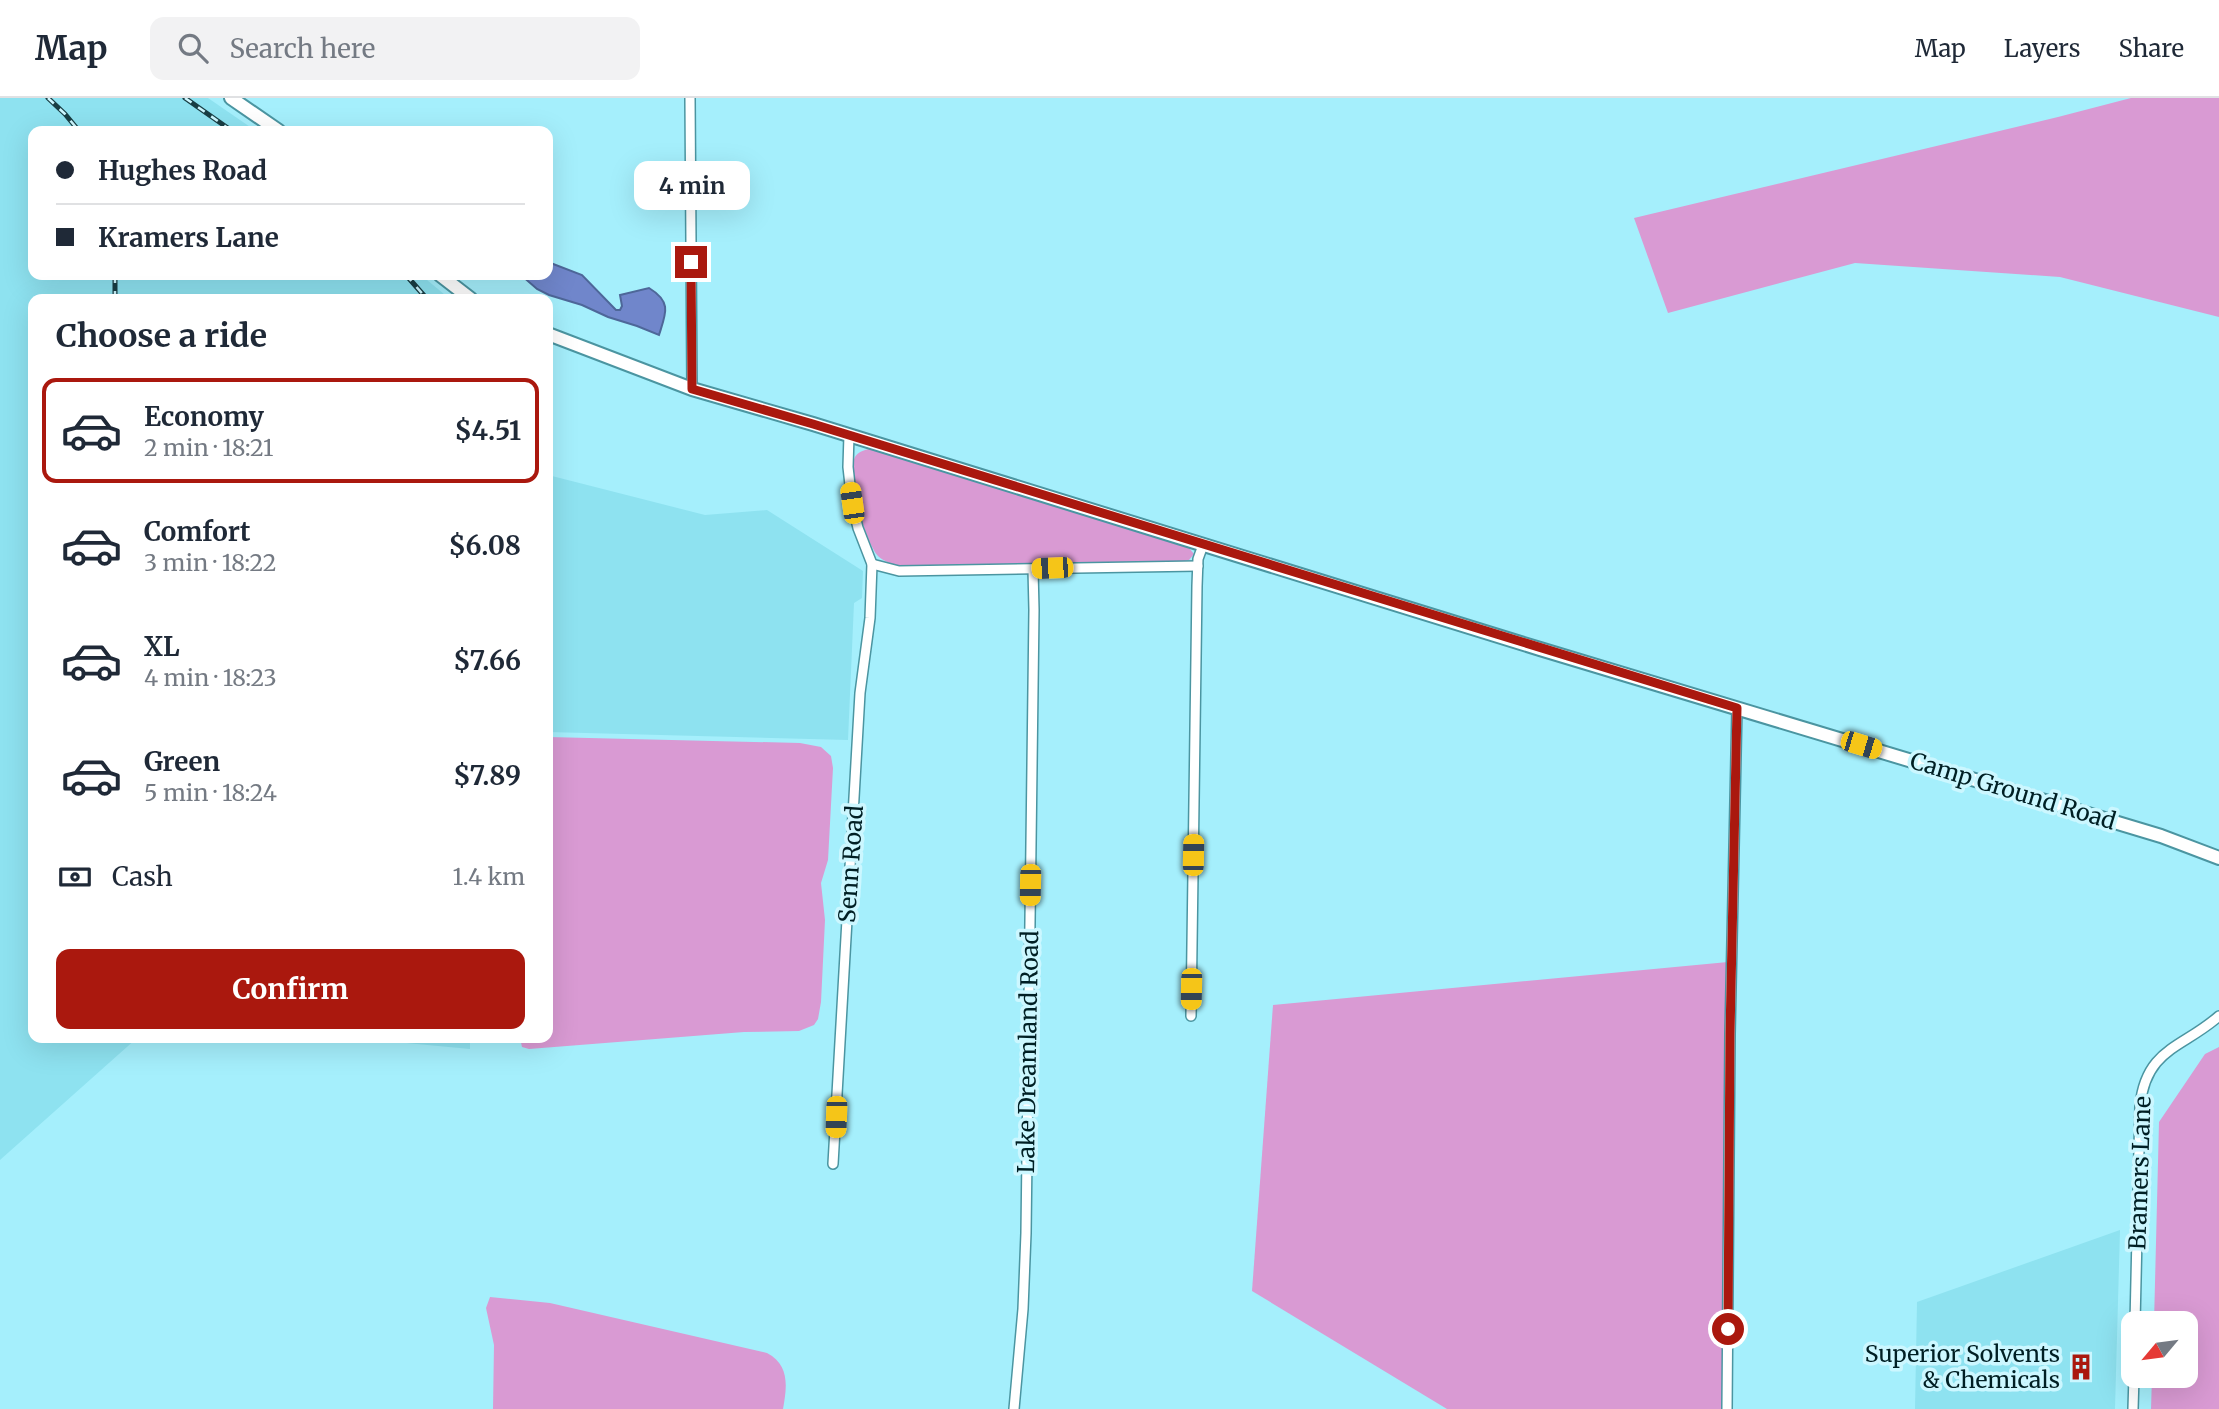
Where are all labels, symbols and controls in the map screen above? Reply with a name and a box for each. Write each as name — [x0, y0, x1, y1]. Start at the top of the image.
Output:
search box — [150, 17, 640, 80]
text: Map — [35, 28, 108, 69]
icon: search — [174, 29, 212, 67]
text: Search here — [230, 32, 375, 65]
text: Map — [1915, 33, 1966, 64]
text: Layers — [2004, 33, 2080, 64]
text: Share — [2118, 33, 2184, 64]
text: Hughes Road — [98, 154, 267, 187]
callout: 4 min — [633, 160, 749, 209]
text: 4 min — [659, 171, 725, 200]
text: Kramers Lane — [98, 221, 279, 254]
route end — [675, 246, 707, 278]
text: Choose a ride — [56, 316, 267, 356]
icon: car — [60, 399, 123, 462]
text: Economy — [144, 400, 264, 433]
text: $4.51 — [454, 414, 521, 447]
text: 2 min · 18:21 — [144, 433, 273, 462]
car — [839, 481, 866, 525]
icon: car — [60, 514, 123, 577]
text: Comfort — [144, 515, 250, 548]
text: $6.08 — [449, 529, 521, 562]
text: 3 min · 18:22 — [144, 548, 277, 577]
car — [1031, 557, 1074, 579]
icon: car — [60, 629, 123, 692]
text: XL — [144, 630, 180, 663]
text: $7.66 — [453, 644, 521, 677]
text: 4 min · 18:23 — [144, 663, 277, 692]
car — [1838, 729, 1885, 761]
icon: car — [60, 744, 123, 807]
text: Green — [144, 745, 220, 778]
street label: Camp Ground Road — [1907, 745, 2120, 836]
text: $7.89 — [453, 759, 521, 792]
text: 5 min · 18:24 — [144, 778, 277, 807]
street label: Senn Road — [832, 804, 869, 924]
car — [1183, 834, 1204, 876]
icon: cash — [56, 858, 94, 896]
text: Cash — [112, 860, 173, 893]
text: 1.4 km — [452, 862, 525, 891]
car — [1020, 864, 1041, 906]
street label: Lake Dreamland Road — [1011, 930, 1044, 1174]
button: Confirm — [56, 949, 525, 1029]
car — [1181, 968, 1202, 1010]
car — [825, 1096, 848, 1138]
street label: Bramers Lane — [2122, 1096, 2157, 1250]
north arrow — [2121, 1311, 2198, 1388]
map controls — [2121, 1311, 2198, 1388]
route start — [1712, 1313, 1744, 1345]
place label: Superior Solvents & Chemicals — [1865, 1339, 2060, 1394]
building icon: Superior Solvents & Chemicals — [2066, 1352, 2096, 1382]

